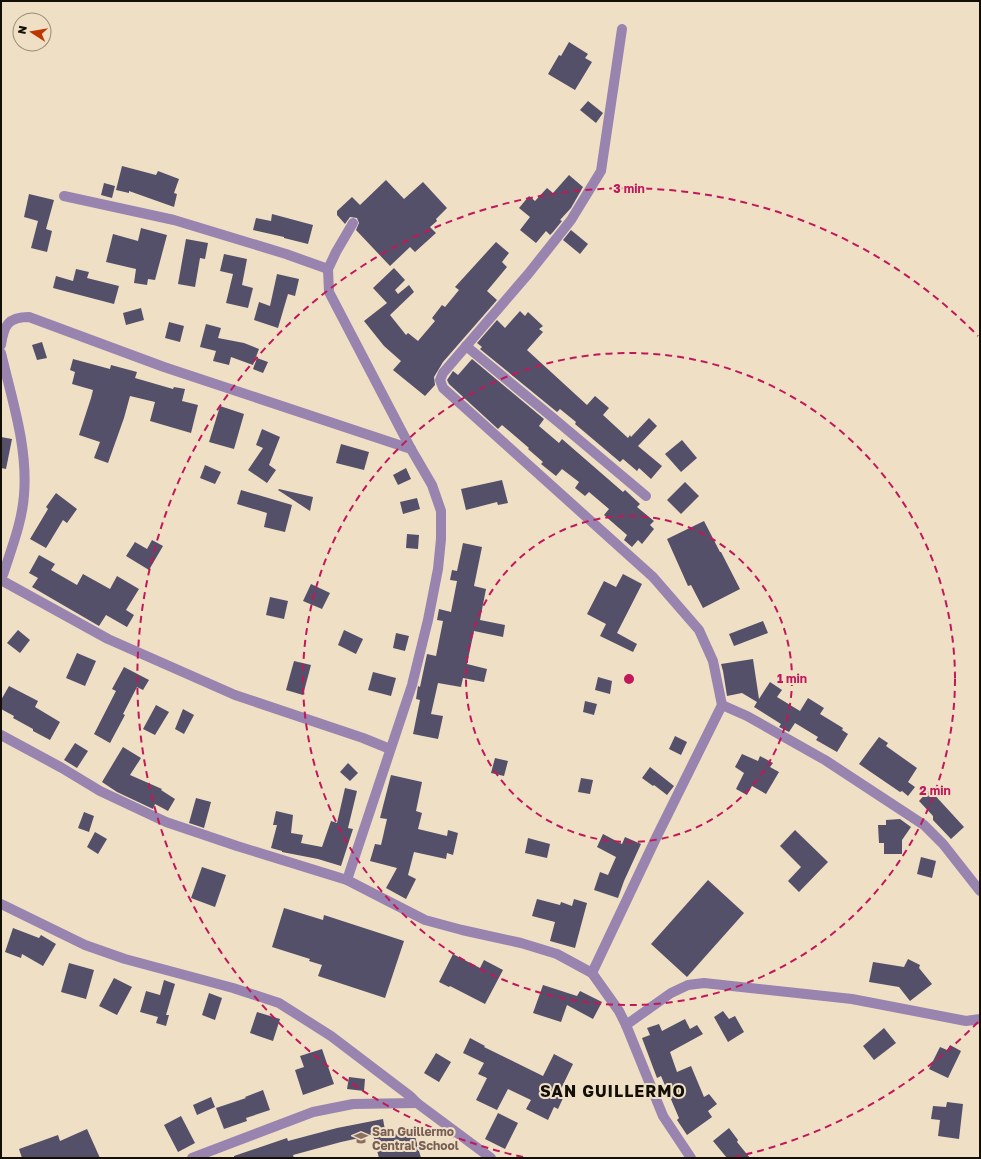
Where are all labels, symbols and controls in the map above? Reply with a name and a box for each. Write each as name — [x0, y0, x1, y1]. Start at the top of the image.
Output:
north arrow — [12, 12, 52, 52]
text: N — [15, 24, 29, 35]
text: 3 min — [613, 181, 645, 196]
text: 1 min — [777, 671, 807, 686]
centre of rings — [622, 672, 636, 686]
text: 2 min — [919, 783, 951, 798]
district label: SAN GUILLERMO — [540, 1081, 686, 1101]
place label: San Guillermo Central School — [372, 1124, 459, 1153]
school or university icon: San Guillermo Central School — [353, 1130, 369, 1146]

